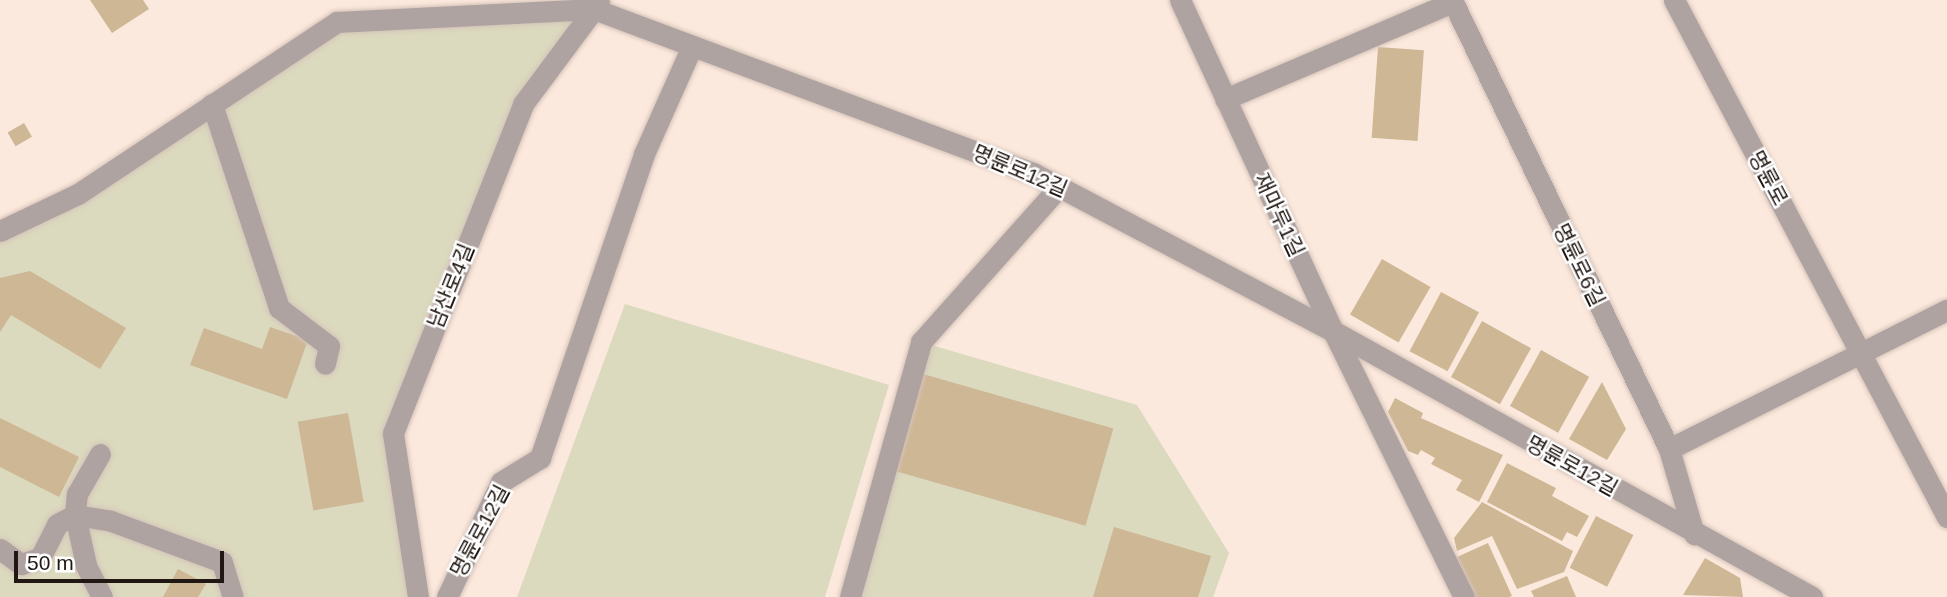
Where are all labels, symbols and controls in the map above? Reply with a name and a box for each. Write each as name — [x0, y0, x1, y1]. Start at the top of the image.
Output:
street label: 명륜로12길 — [969, 140, 1071, 202]
street label: 명륜로 — [1743, 146, 1793, 210]
street label: 재마루1길 — [1249, 169, 1309, 261]
street label: 명륜로6길 — [1548, 219, 1610, 311]
street label: 남산로4길 — [423, 240, 479, 332]
street label: 명륜로12길 — [1522, 431, 1622, 501]
street label: 명륜로12길 — [445, 481, 515, 581]
scale bar — [18, 538, 228, 582]
text: 50 m — [27, 551, 74, 574]

